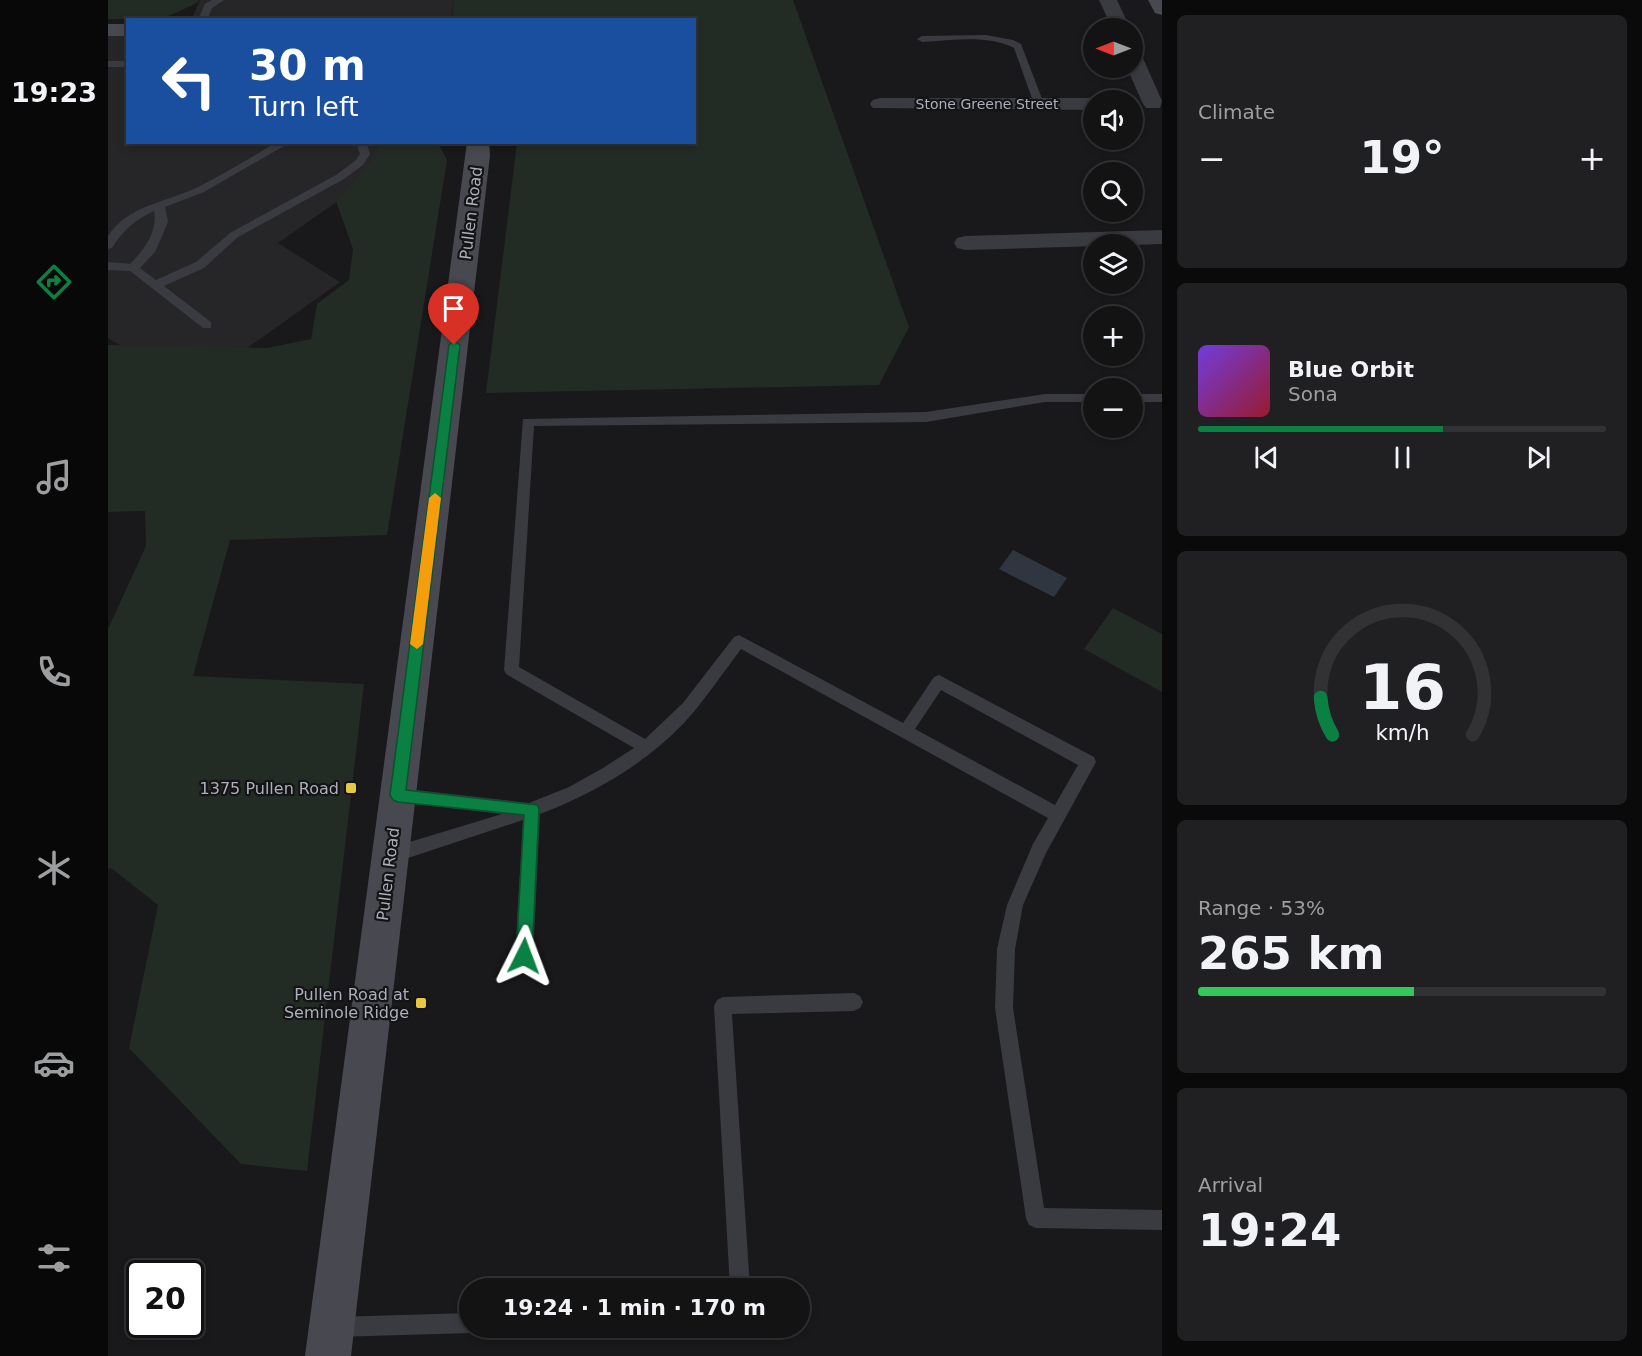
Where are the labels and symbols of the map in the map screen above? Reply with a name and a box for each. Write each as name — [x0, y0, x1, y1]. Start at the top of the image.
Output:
north arrow — [1083, 18, 1143, 78]
street label: Stone Greene Street — [916, 96, 1059, 112]
street label: Pullen Road — [456, 165, 486, 261]
pin — [428, 283, 479, 345]
place label: 1375 Pullen Road — [200, 779, 339, 798]
marker: 1375 Pullen Road — [344, 781, 358, 795]
street label: Pullen Road — [373, 826, 403, 922]
position arrow — [492, 924, 556, 988]
place label: Pullen Road at Seminole Ridge — [284, 985, 409, 1022]
marker: Pullen Road at Seminole Ridge — [414, 996, 428, 1010]
speed limit sign: 20 — [126, 1260, 204, 1338]

